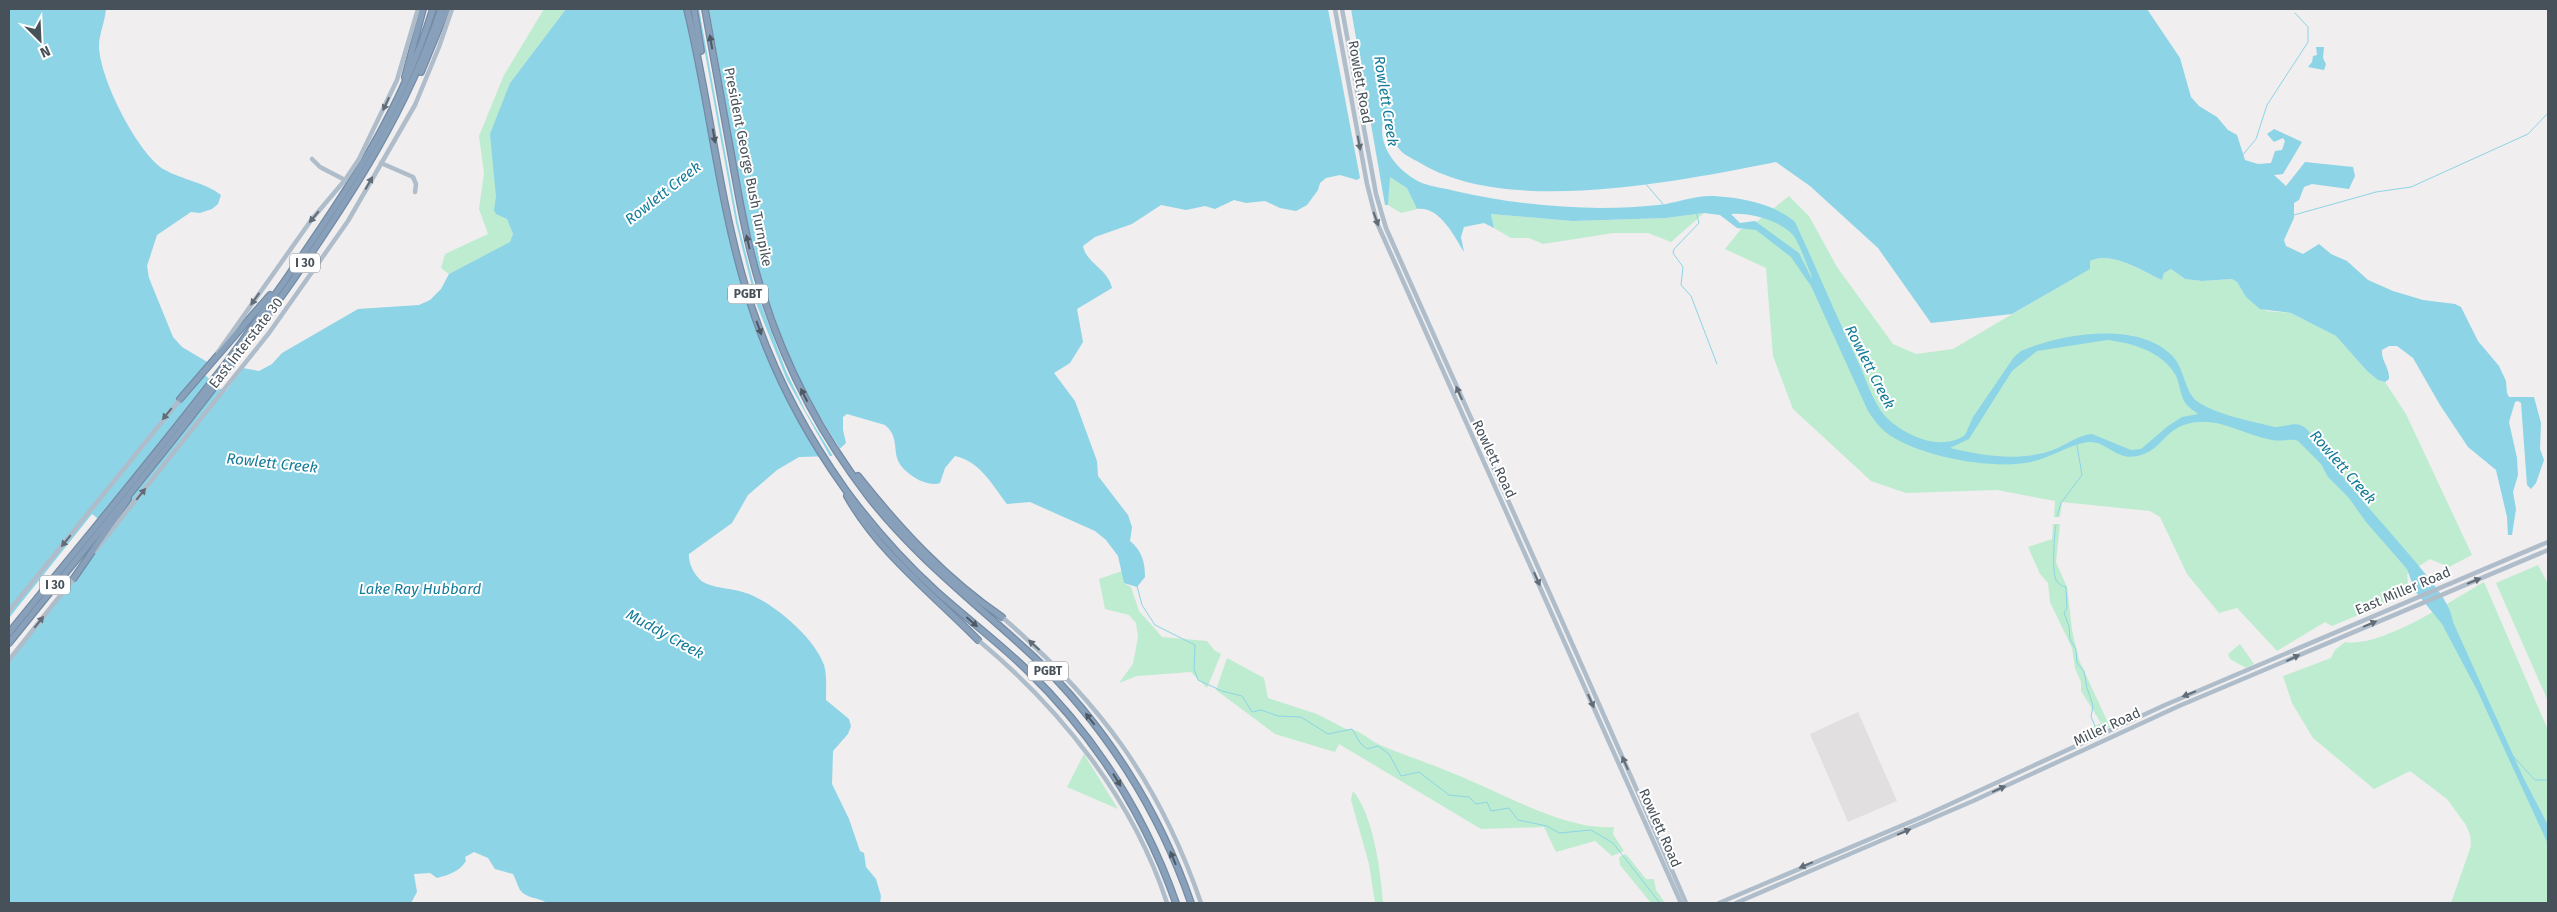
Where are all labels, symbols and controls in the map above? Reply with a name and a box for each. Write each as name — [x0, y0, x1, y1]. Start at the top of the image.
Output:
north arrow — [15, 15, 65, 65]
one-way arrow — [707, 34, 715, 49]
street label: Rowlett Road — [1344, 39, 1376, 125]
text: N — [37, 42, 53, 61]
water label: Rowlett Creek — [1370, 54, 1402, 148]
street label: President George Bush Turnpike — [720, 66, 776, 268]
one-way arrow — [382, 97, 390, 111]
one-way arrow — [710, 128, 718, 144]
one-way arrow — [1356, 135, 1364, 151]
water label: Rowlett Creek — [621, 158, 705, 228]
one-way arrow — [365, 176, 373, 190]
one-way arrow — [309, 211, 320, 223]
one-way arrow — [1372, 212, 1380, 227]
one-way arrow — [744, 235, 752, 250]
road number: I 30 — [290, 254, 320, 272]
road number: PGBT — [728, 284, 768, 304]
one-way arrow — [250, 293, 260, 306]
street label: East Interstate 30 — [205, 294, 287, 392]
one-way arrow — [755, 321, 763, 336]
water label: Rowlett Creek — [1841, 322, 1899, 412]
one-way arrow — [1454, 386, 1462, 400]
one-way arrow — [800, 388, 808, 402]
one-way arrow — [162, 408, 173, 421]
street label: Rowlett Road — [1468, 417, 1520, 501]
water label: Rowlett Creek — [2306, 427, 2380, 507]
water label: Rowlett Creek — [226, 449, 318, 477]
one-way arrow — [135, 488, 146, 501]
one-way arrow — [60, 534, 71, 547]
street label: East Miller Road — [2353, 563, 2453, 619]
one-way arrow — [1533, 572, 1541, 586]
road number: I 30 — [40, 576, 70, 594]
one-way arrow — [2466, 576, 2481, 584]
water label: Lake Ray Hubbard — [359, 580, 481, 598]
water label: Muddy Creek — [623, 605, 707, 663]
one-way arrow — [34, 615, 45, 628]
one-way arrow — [966, 616, 978, 628]
one-way arrow — [2363, 620, 2377, 628]
one-way arrow — [1029, 639, 1041, 651]
one-way arrow — [2286, 654, 2300, 662]
road number: PGBT — [1028, 661, 1068, 680]
one-way arrow — [2182, 691, 2196, 699]
one-way arrow — [1587, 694, 1595, 708]
street label: Miller Road — [2071, 704, 2143, 750]
one-way arrow — [1085, 712, 1095, 726]
one-way arrow — [1621, 756, 1629, 770]
one-way arrow — [1112, 774, 1121, 787]
one-way arrow — [1992, 785, 2006, 793]
street label: Rowlett Road — [1635, 786, 1685, 870]
one-way arrow — [1897, 827, 1911, 835]
one-way arrow — [1169, 851, 1177, 865]
one-way arrow — [1799, 862, 1813, 870]

